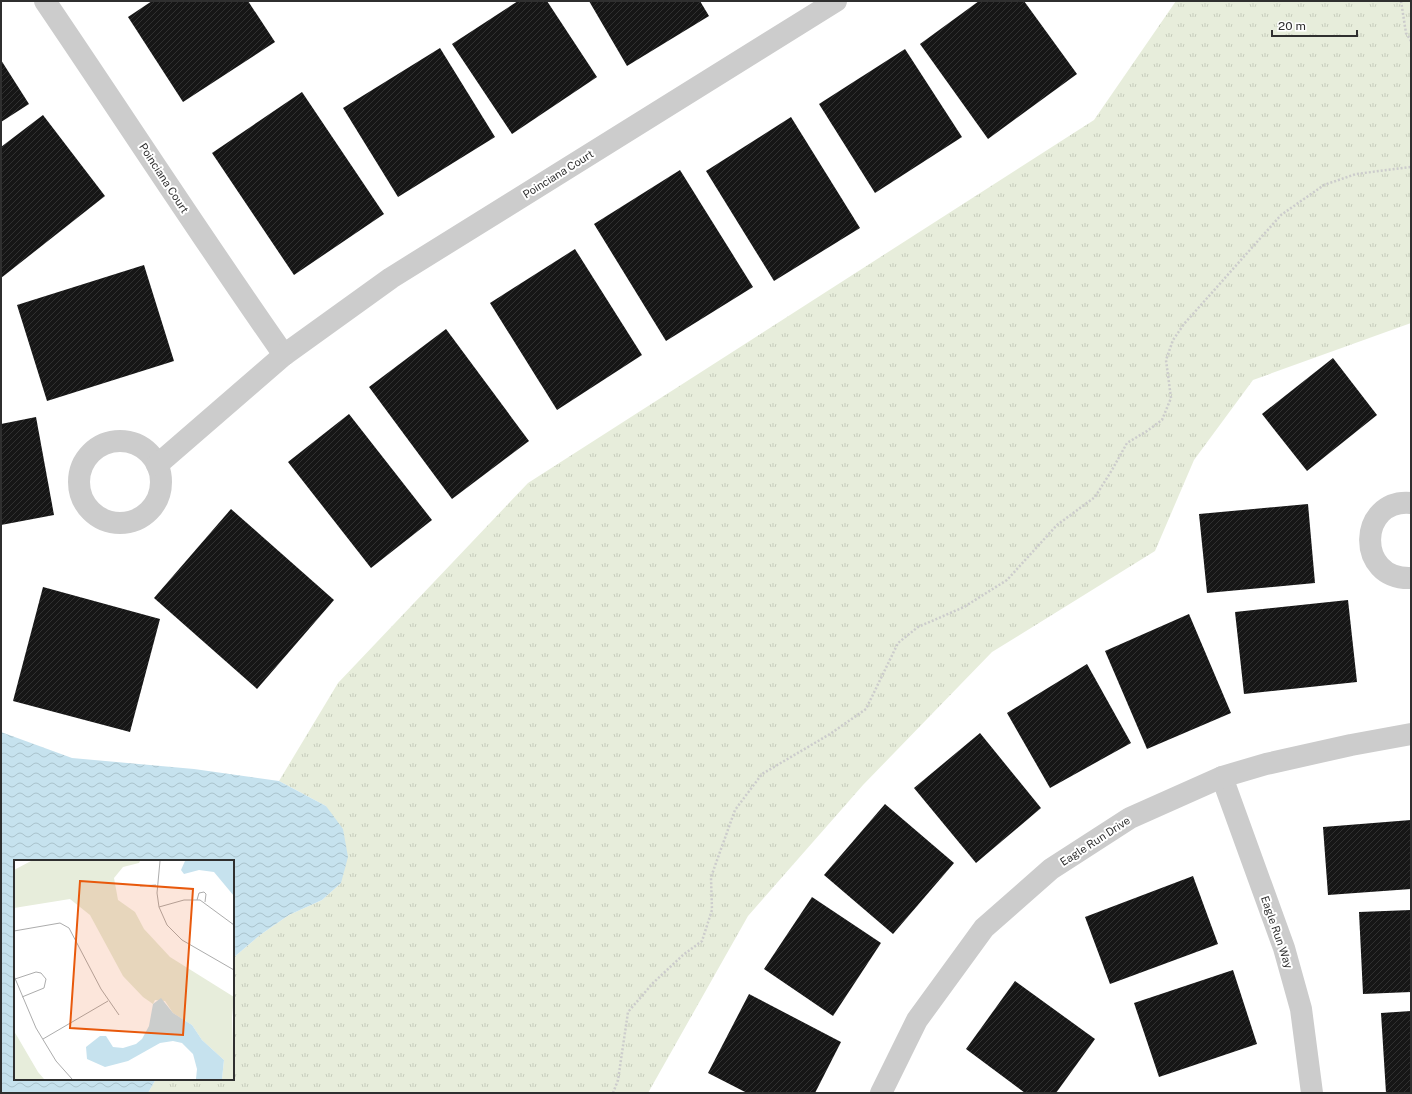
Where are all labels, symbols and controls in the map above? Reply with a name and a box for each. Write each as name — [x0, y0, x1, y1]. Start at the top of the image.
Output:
scale bar — [1272, 12, 1357, 38]
text: 20 m — [1278, 19, 1306, 33]
street label: Poinciana Court — [137, 141, 191, 215]
street label: Poinciana Court — [521, 148, 595, 200]
street label: Eagle Run Drive — [1058, 814, 1132, 868]
inset map — [14, 860, 234, 1080]
street label: Eagle Run Way — [1259, 894, 1295, 970]

